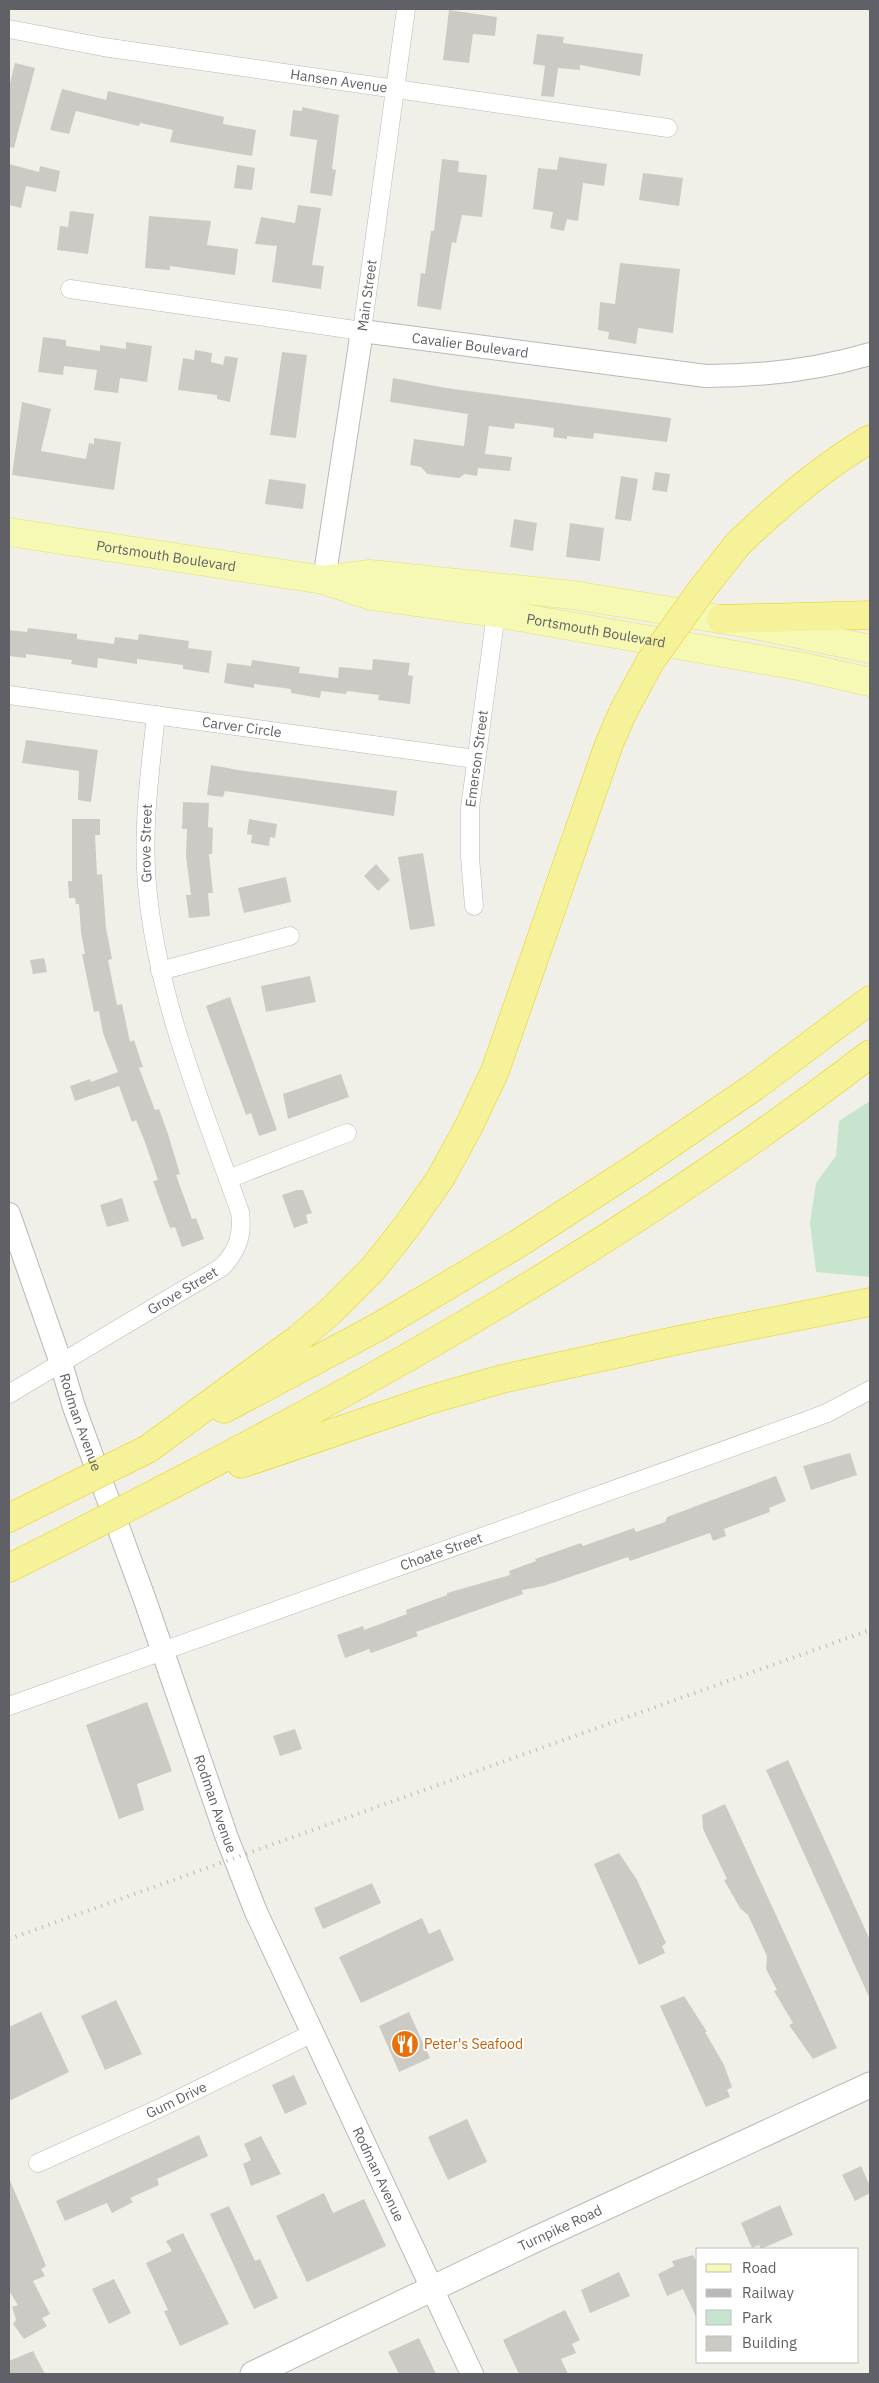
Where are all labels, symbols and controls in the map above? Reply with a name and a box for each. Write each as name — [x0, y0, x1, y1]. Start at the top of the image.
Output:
street label: Hansen Avenue — [289, 65, 389, 97]
street label: Main Street — [353, 258, 381, 332]
street label: Cavalier Boulevard — [411, 329, 530, 362]
street label: Portsmouth Boulevard — [95, 536, 237, 575]
street label: Portsmouth Boulevard — [525, 609, 667, 652]
street label: Emerson Street — [461, 709, 492, 808]
street label: Carver Circle — [201, 713, 283, 741]
street label: Grove Street — [136, 803, 156, 883]
street label: Grove Street — [144, 1263, 221, 1318]
street label: Rodman Avenue — [55, 1371, 106, 1474]
street label: Choate Street — [398, 1528, 485, 1574]
street label: Rodman Avenue — [190, 1753, 241, 1856]
restaurant icon: Peter's Seafood — [390, 2029, 420, 2059]
place label: Peter's Seafood — [424, 2035, 523, 2053]
street label: Gum Drive — [143, 2077, 210, 2122]
street label: Rodman Avenue — [349, 2124, 409, 2225]
street label: Turnpike Road — [515, 2201, 605, 2255]
legend — [696, 2248, 859, 2363]
text: Road — [742, 2258, 777, 2277]
text: Railway — [742, 2283, 795, 2302]
text: Park — [742, 2308, 772, 2327]
text: Building — [742, 2333, 797, 2352]

